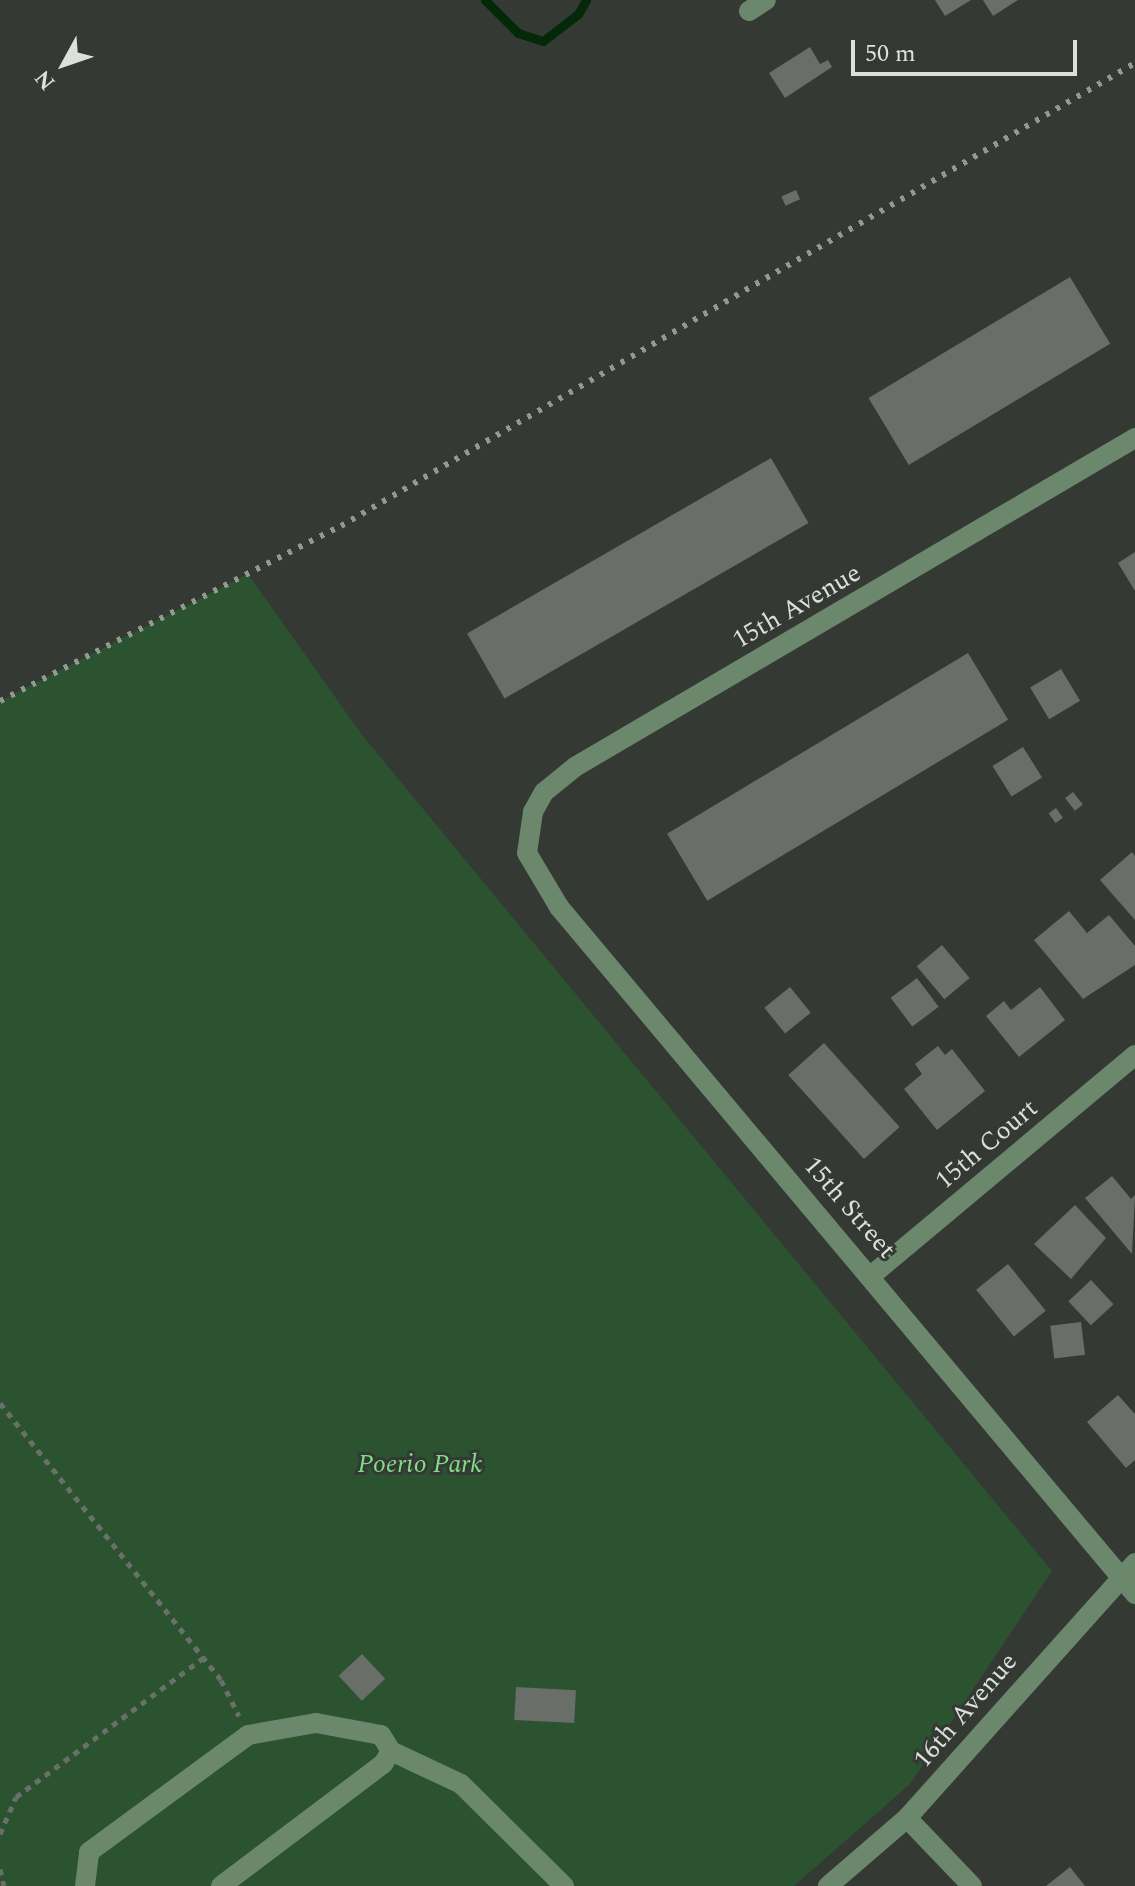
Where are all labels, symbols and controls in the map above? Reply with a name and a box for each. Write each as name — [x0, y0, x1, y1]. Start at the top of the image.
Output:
north arrow — [24, 24, 104, 104]
scale bar — [855, 24, 1081, 74]
text: 50 m — [865, 36, 916, 72]
text: N — [27, 62, 64, 97]
street label: 15th Avenue — [727, 558, 867, 656]
street label: 15th Court — [930, 1093, 1044, 1197]
street label: 15th Street — [796, 1151, 902, 1265]
park label: Poerio Park — [358, 1449, 482, 1481]
street label: 16th Avenue — [907, 1647, 1025, 1775]

